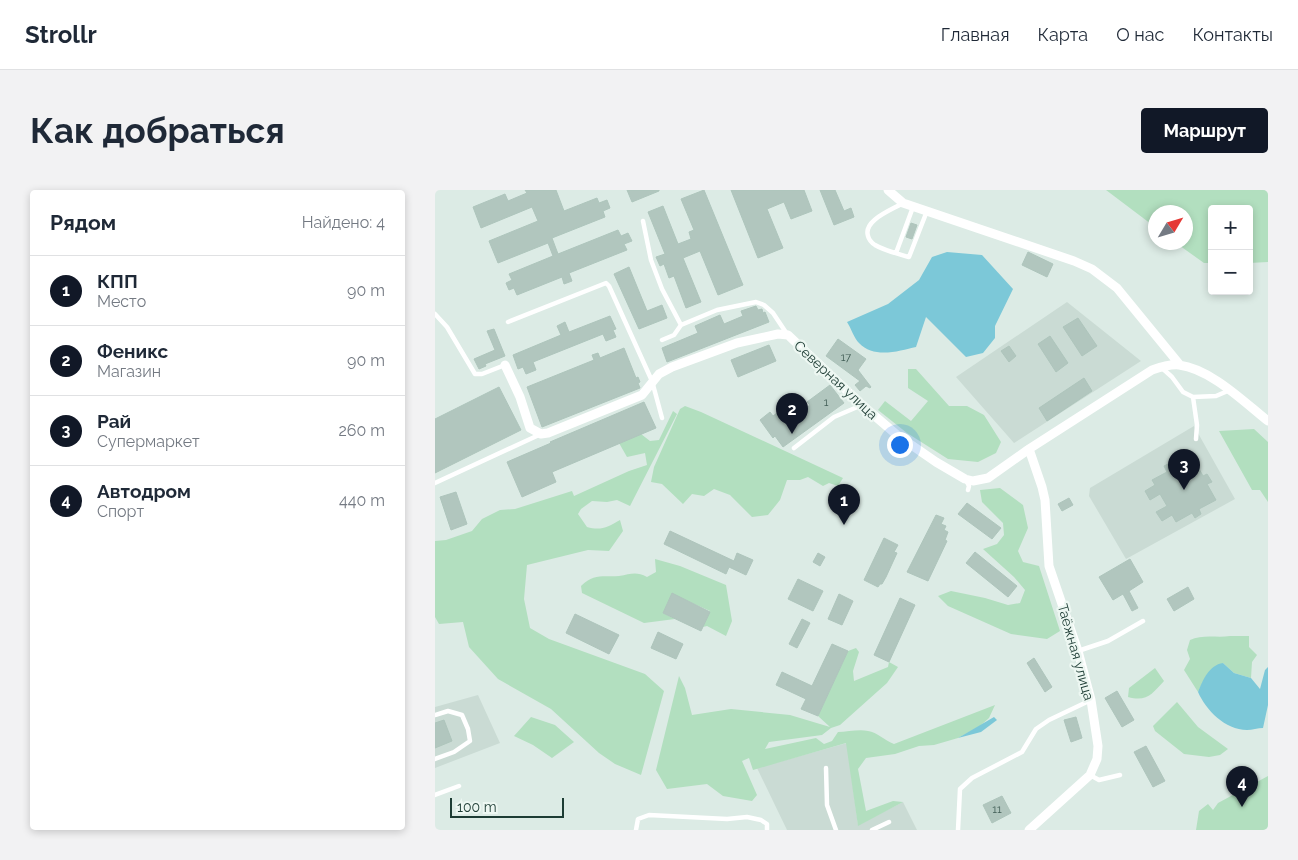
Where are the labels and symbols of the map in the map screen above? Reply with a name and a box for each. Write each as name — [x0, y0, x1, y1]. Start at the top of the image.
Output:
north arrow — [1148, 205, 1193, 250]
street label: Северная улица — [791, 337, 881, 423]
house number: 17 — [841, 351, 851, 364]
pin: 2 — [776, 393, 808, 434]
house number: 1 — [824, 396, 829, 409]
your location — [887, 432, 913, 458]
pin: 3 — [1168, 449, 1200, 490]
pin: 1 — [828, 484, 860, 525]
street label: Таёжная улица — [1055, 602, 1097, 702]
pin: 4 — [1226, 766, 1258, 807]
scale bar — [450, 795, 564, 818]
house number: 11 — [992, 803, 1002, 816]

